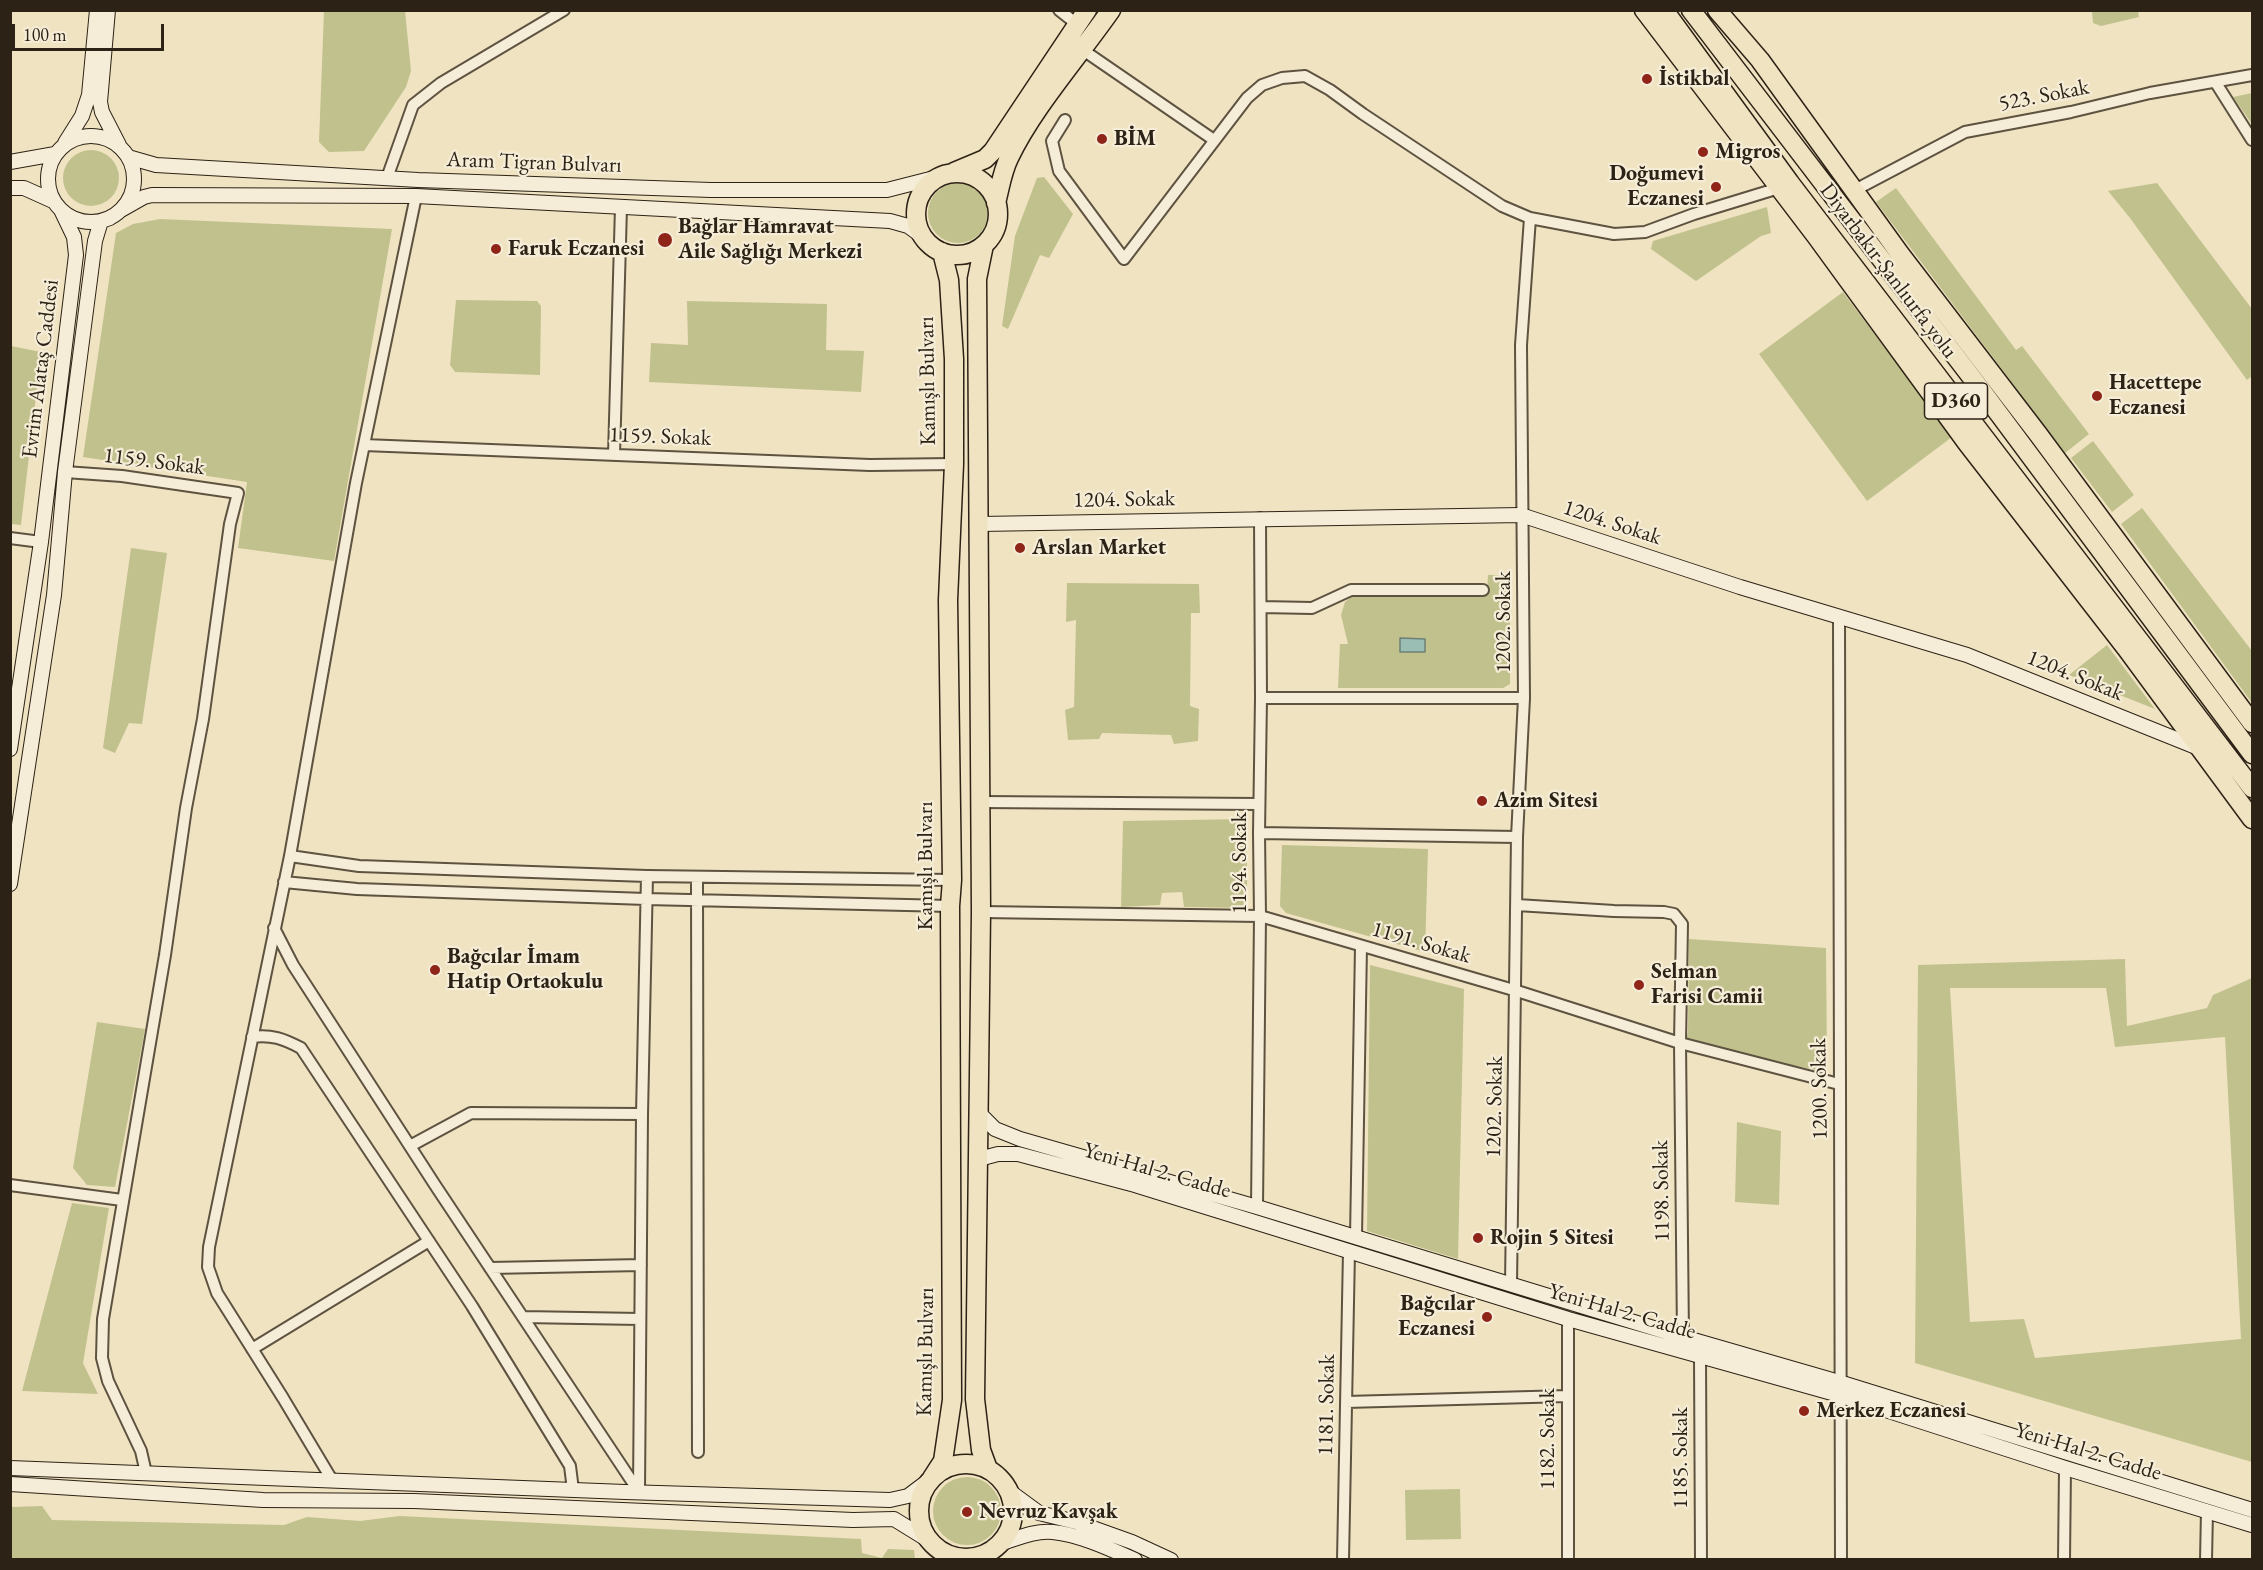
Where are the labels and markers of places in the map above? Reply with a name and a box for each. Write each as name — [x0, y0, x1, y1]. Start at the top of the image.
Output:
place label: İstikbal — [1659, 66, 1729, 92]
marker: İstikbal — [1640, 72, 1654, 86]
place label: BİM — [1114, 126, 1156, 152]
marker: BİM — [1095, 132, 1109, 146]
place label: Migros — [1715, 139, 1780, 165]
marker: Migros — [1696, 145, 1710, 159]
place label: Doğumevi Eczanesi — [1609, 161, 1704, 212]
marker: Doğumevi Eczanesi — [1709, 180, 1723, 194]
place label: Bağlar Hamravat Aile Sağlığı Merkezi — [678, 214, 862, 266]
marker: Bağlar Hamravat Aile Sağlığı Merkezi — [656, 231, 674, 249]
place label: Faruk Eczanesi — [508, 236, 644, 262]
marker: Faruk Eczanesi — [489, 242, 503, 256]
place label: Hacettepe Eczanesi — [2109, 370, 2201, 422]
marker: Hacettepe Eczanesi — [2090, 389, 2104, 403]
place label: Arslan Market — [1032, 535, 1166, 561]
marker: Arslan Market — [1013, 541, 1027, 555]
place label: Azim Sitesi — [1494, 788, 1598, 814]
marker: Azim Sitesi — [1475, 794, 1489, 808]
place label: Bağcılar İmam Hatip Ortaokulu — [447, 944, 603, 996]
place label: Selman Farisi Camii — [1651, 959, 1763, 1010]
marker: Bağcılar İmam Hatip Ortaokulu — [428, 963, 442, 977]
marker: Selman Farisi Camii — [1632, 978, 1646, 992]
place label: Rojin 5 Sitesi — [1490, 1225, 1614, 1251]
marker: Rojin 5 Sitesi — [1471, 1231, 1485, 1245]
place label: Bağcılar Eczanesi — [1398, 1291, 1475, 1342]
marker: Bağcılar Eczanesi — [1480, 1310, 1494, 1324]
place label: Merkez Eczanesi — [1816, 1398, 1966, 1424]
marker: Merkez Eczanesi — [1797, 1404, 1811, 1418]
place label: Nevruz Kavşak — [979, 1499, 1118, 1525]
marker: Nevruz Kavşak — [960, 1505, 974, 1519]

